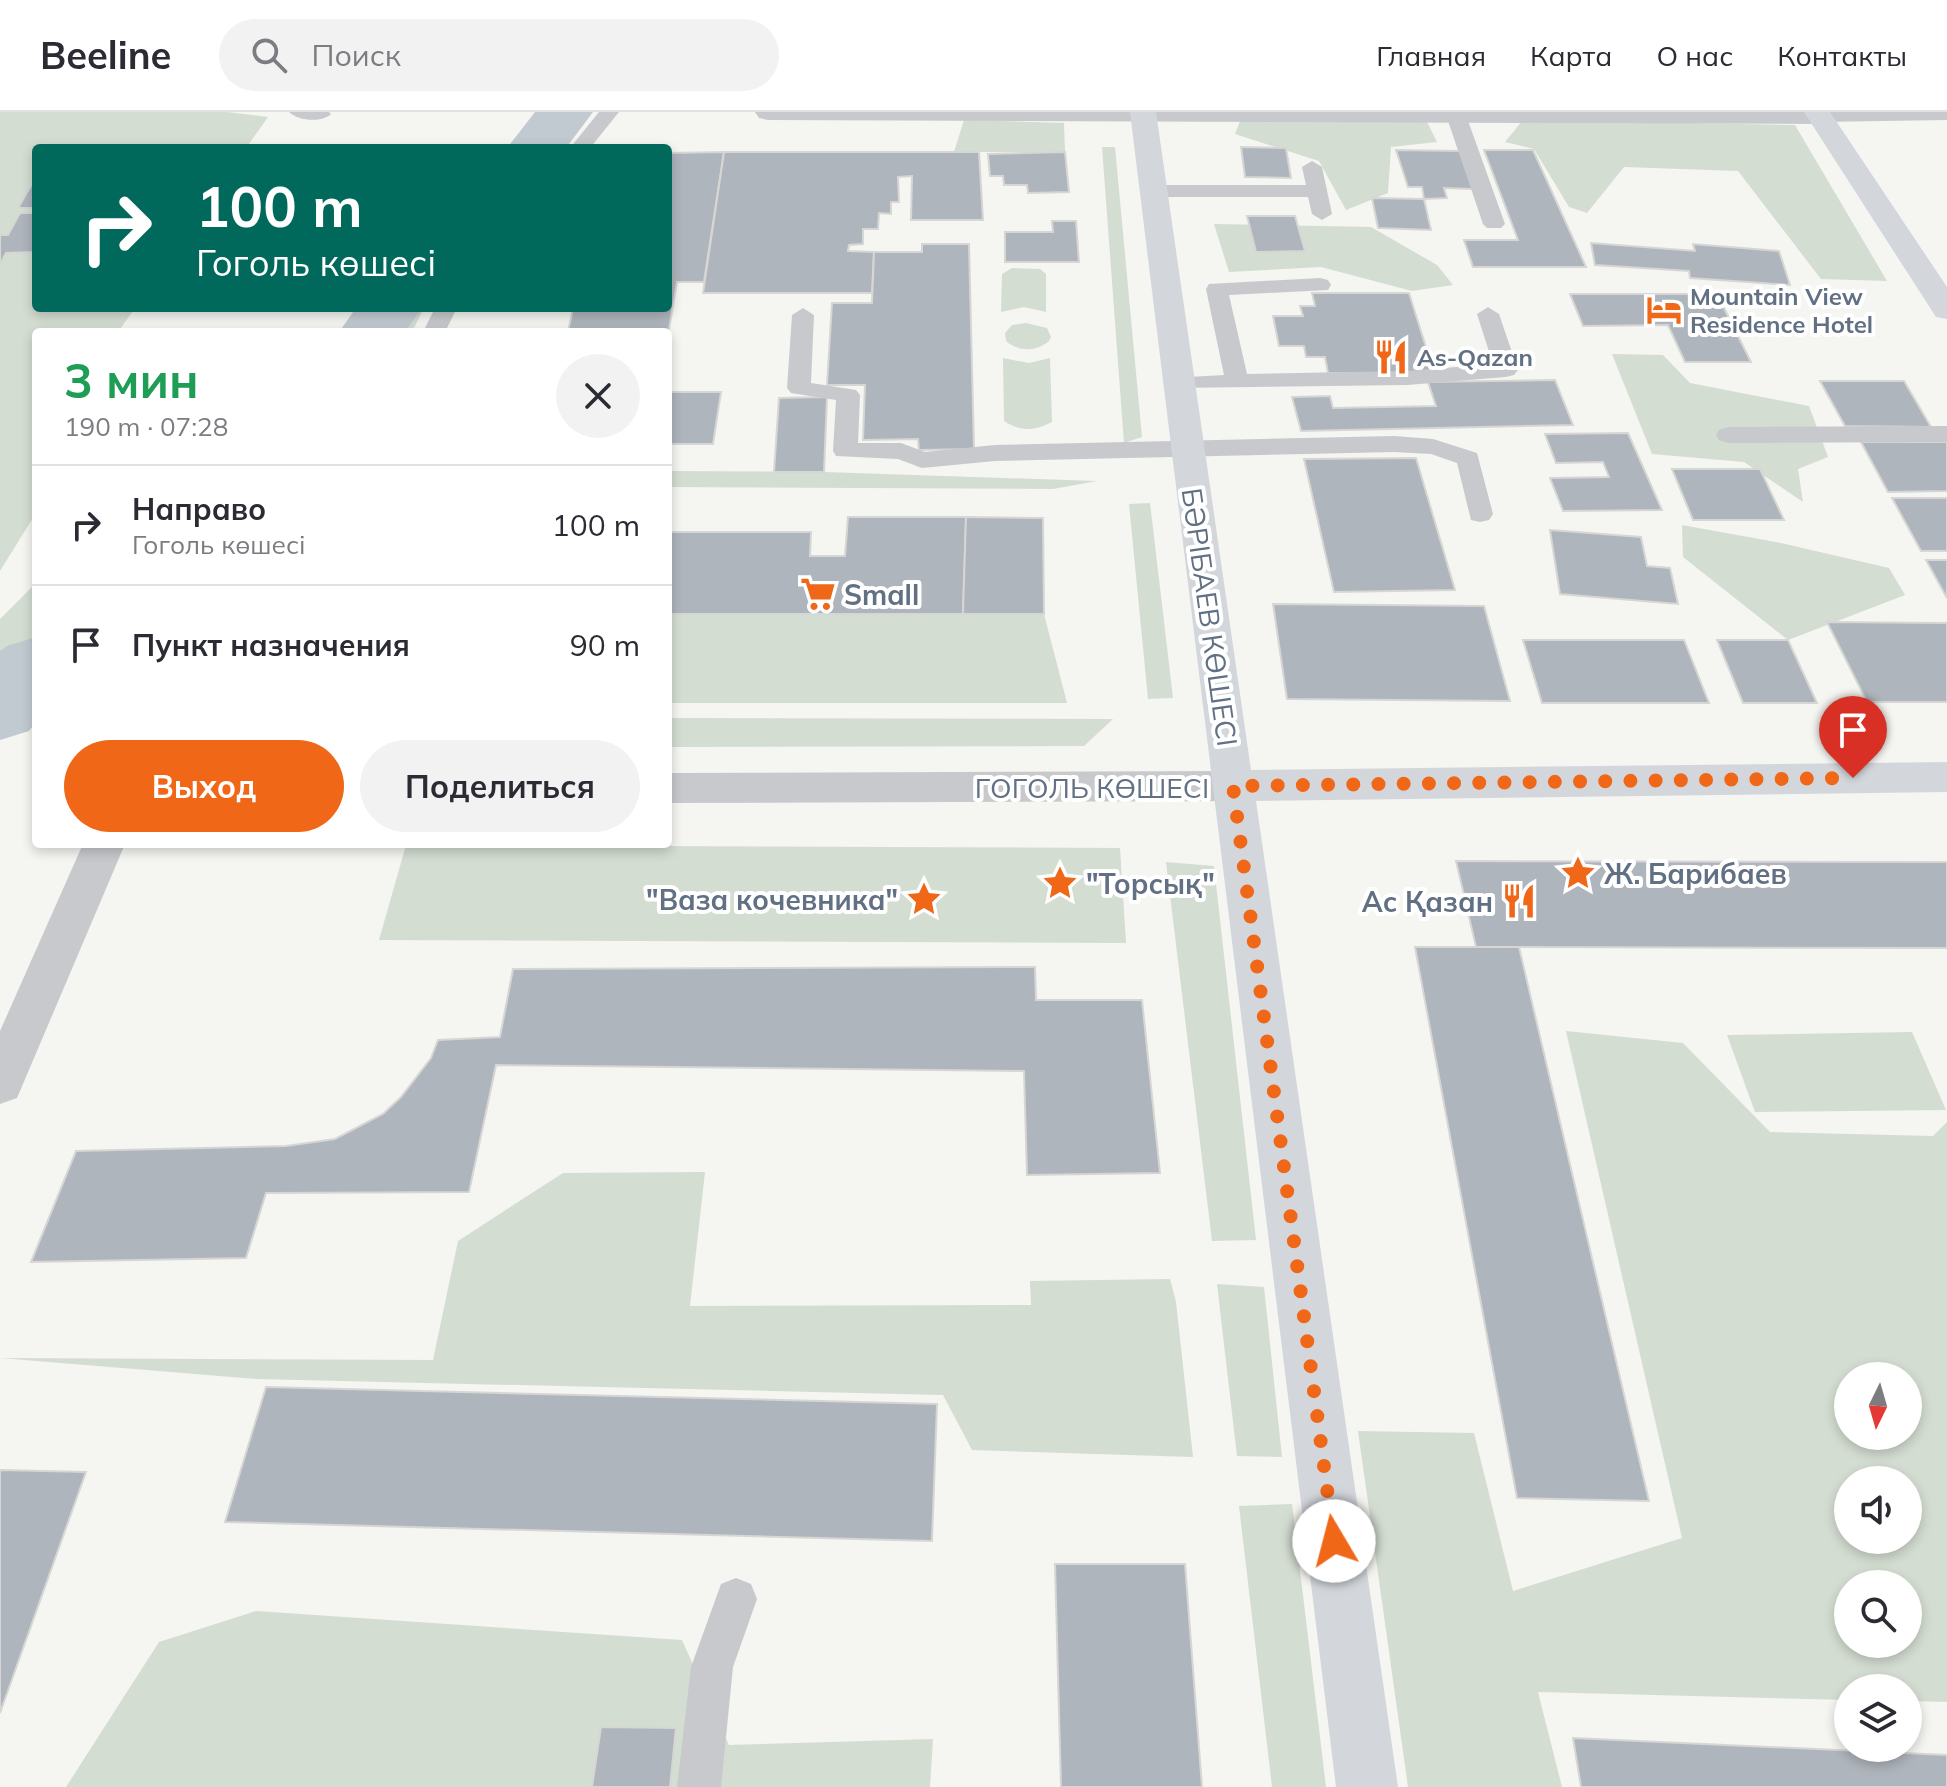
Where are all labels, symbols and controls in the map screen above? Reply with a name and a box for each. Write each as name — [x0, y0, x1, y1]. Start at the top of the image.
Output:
search box — [219, 19, 779, 91]
text: Beeline — [40, 31, 171, 79]
icon: search — [247, 33, 291, 77]
text: Поиск — [311, 36, 401, 74]
text: Главная — [1376, 38, 1486, 73]
text: Карта — [1530, 38, 1612, 73]
text: О нас — [1656, 38, 1733, 73]
text: Контакты — [1777, 38, 1907, 73]
text: 100 m — [196, 171, 363, 241]
icon: right — [64, 176, 168, 280]
text: Гоголь көшесі — [196, 240, 436, 285]
place label: Mountain View Residence Hotel — [1690, 281, 1873, 339]
hotel icon: Mountain View Residence Hotel — [1645, 291, 1683, 329]
restaurant icon: As-Qazan — [1372, 338, 1410, 376]
place label: As-Qazan — [1417, 342, 1533, 372]
text: 3 мин — [64, 350, 199, 410]
button: close — [556, 354, 640, 438]
text: 190 m · 07:28 — [64, 410, 228, 443]
street label: БӘРІБАЕВ КӨШЕСІ — [1175, 485, 1245, 749]
text: Направо — [132, 490, 266, 528]
icon: right — [64, 503, 108, 547]
text: 100 m — [552, 506, 640, 544]
text: Гоголь көшесі — [132, 528, 306, 561]
supermarket icon: Small — [799, 575, 837, 613]
place label: Small — [844, 577, 919, 612]
icon: arrive — [64, 623, 108, 667]
text: Пункт назначения — [132, 626, 410, 664]
text: 90 m — [570, 626, 640, 664]
pin — [1819, 696, 1887, 778]
icon: arrive — [1831, 708, 1875, 752]
button: Выход — [64, 740, 344, 832]
button: Поделиться — [360, 740, 640, 832]
street label: ГОГОЛЬ КӨШЕСІ — [975, 770, 1209, 805]
place icon: Ж. Барибаев — [1559, 854, 1597, 892]
place label: Ж. Барибаев — [1604, 856, 1787, 891]
place icon: "Торсық" — [1041, 864, 1079, 902]
place label: "Торсық" — [1086, 866, 1215, 901]
place icon: "Ваза кочевника" — [905, 880, 943, 918]
place label: "Ваза кочевника" — [646, 882, 898, 917]
restaurant icon: Ас Қазан — [1500, 882, 1538, 920]
place label: Ас Қазан — [1362, 884, 1493, 919]
north arrow — [1834, 1362, 1922, 1450]
map controls — [1834, 1362, 1922, 1762]
button: sound — [1834, 1466, 1922, 1554]
position arrow — [1292, 1499, 1376, 1583]
button: search — [1834, 1570, 1922, 1658]
button: layers — [1834, 1674, 1922, 1762]

